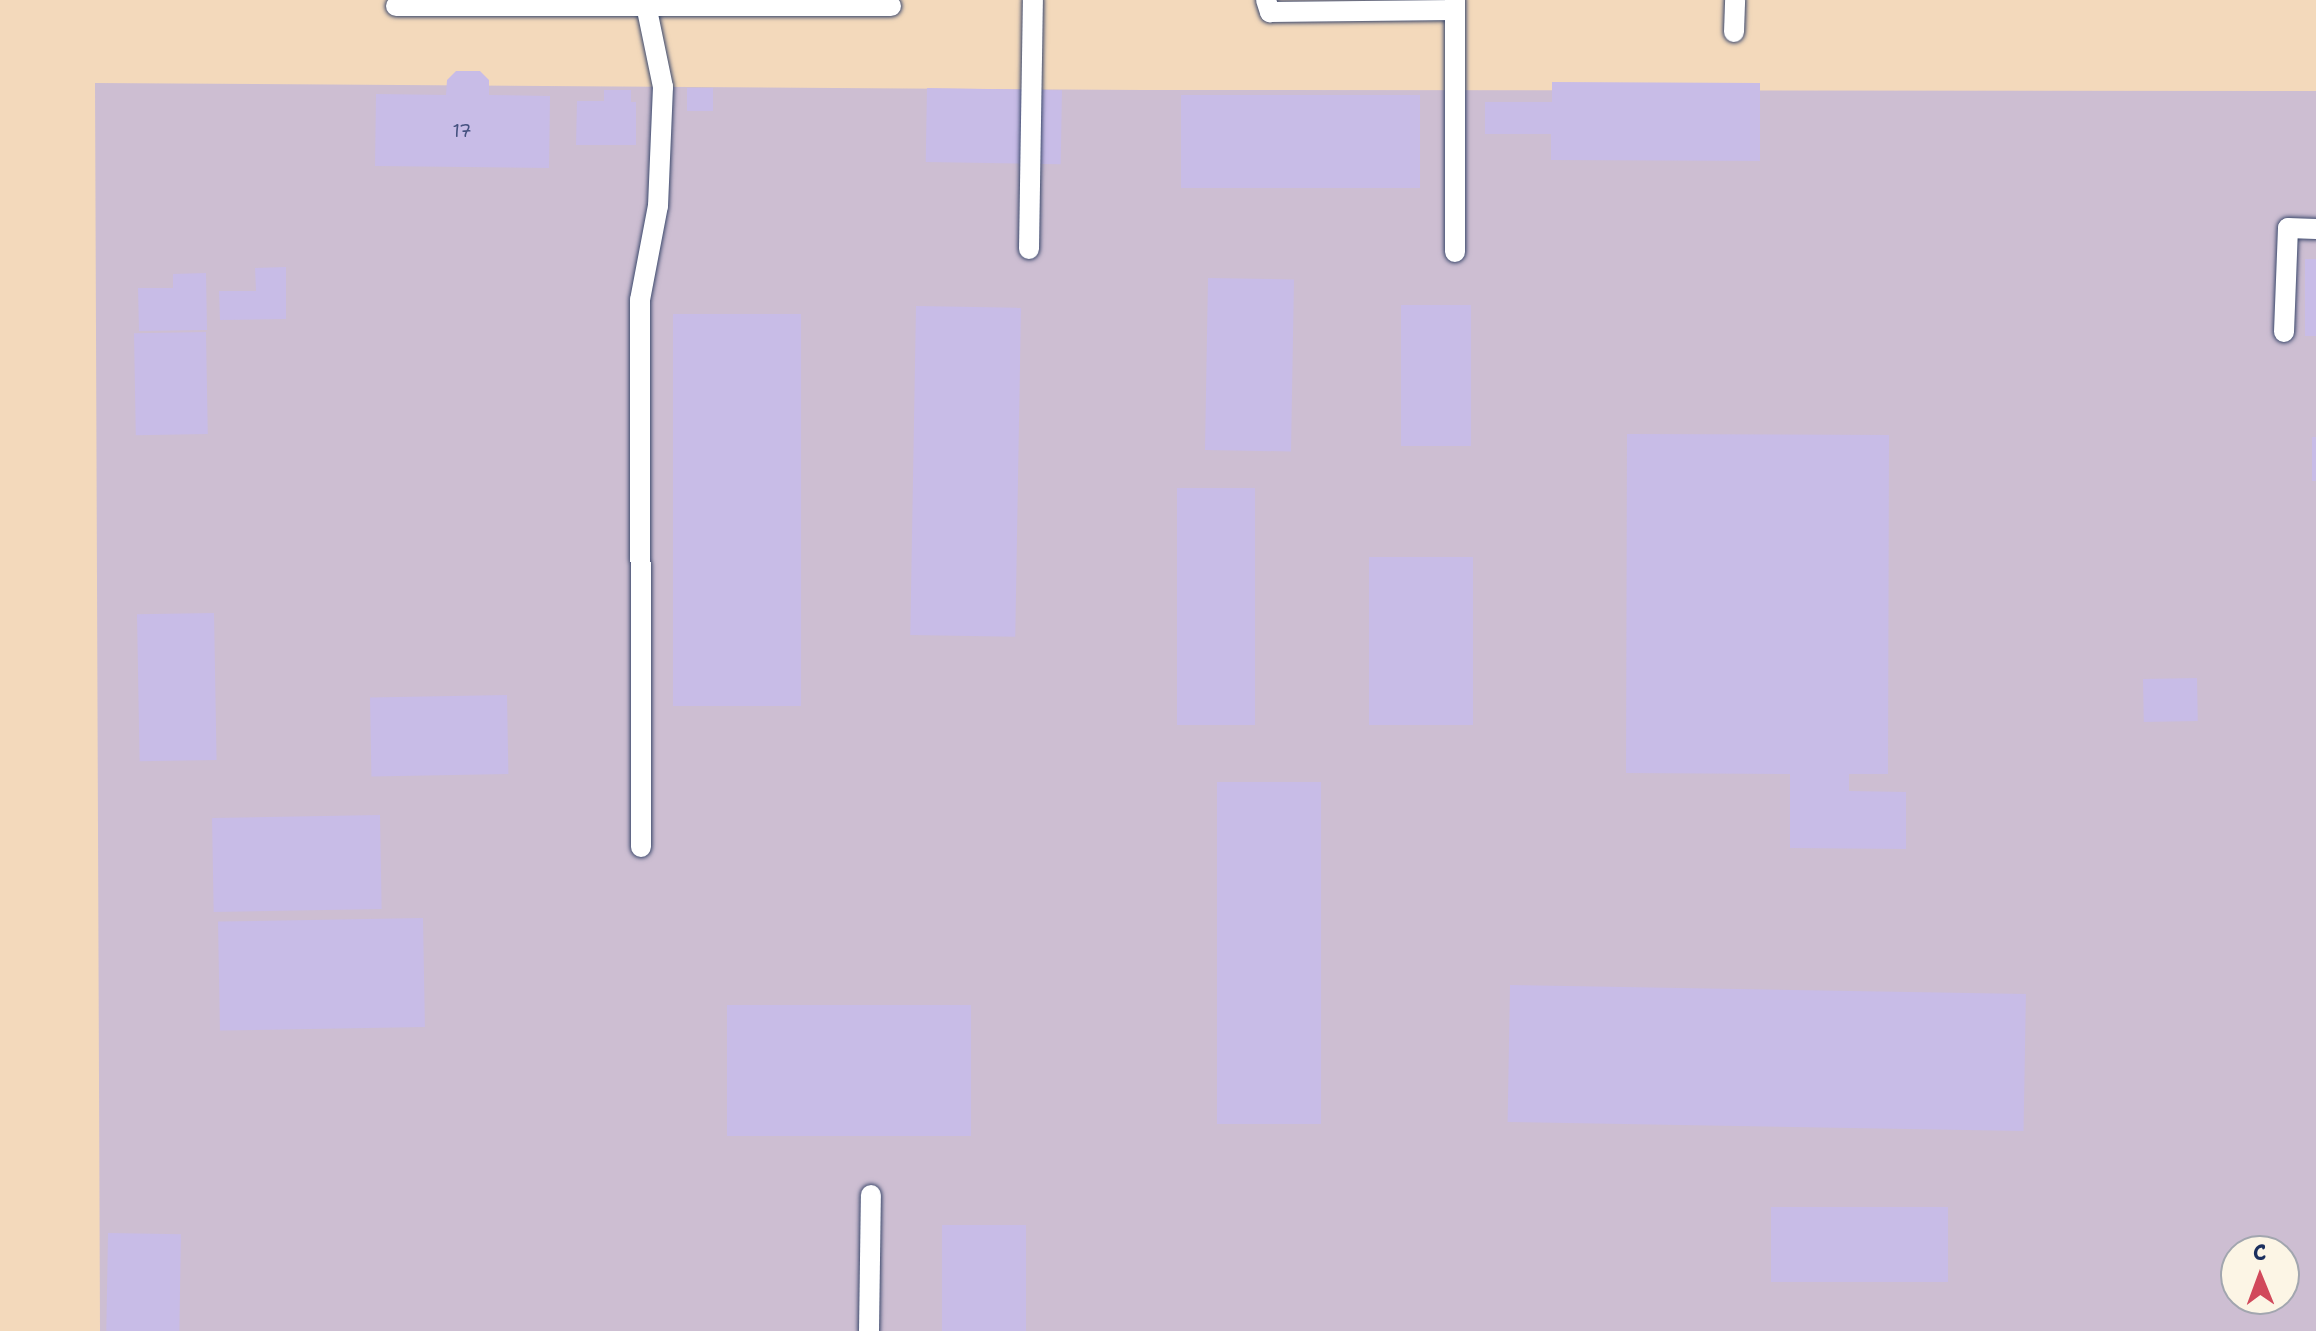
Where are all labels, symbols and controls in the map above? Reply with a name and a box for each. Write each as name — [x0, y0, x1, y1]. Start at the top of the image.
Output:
house number: 17 — [452, 120, 472, 142]
north arrow — [2220, 1235, 2300, 1315]
text: С — [2253, 1238, 2267, 1267]

